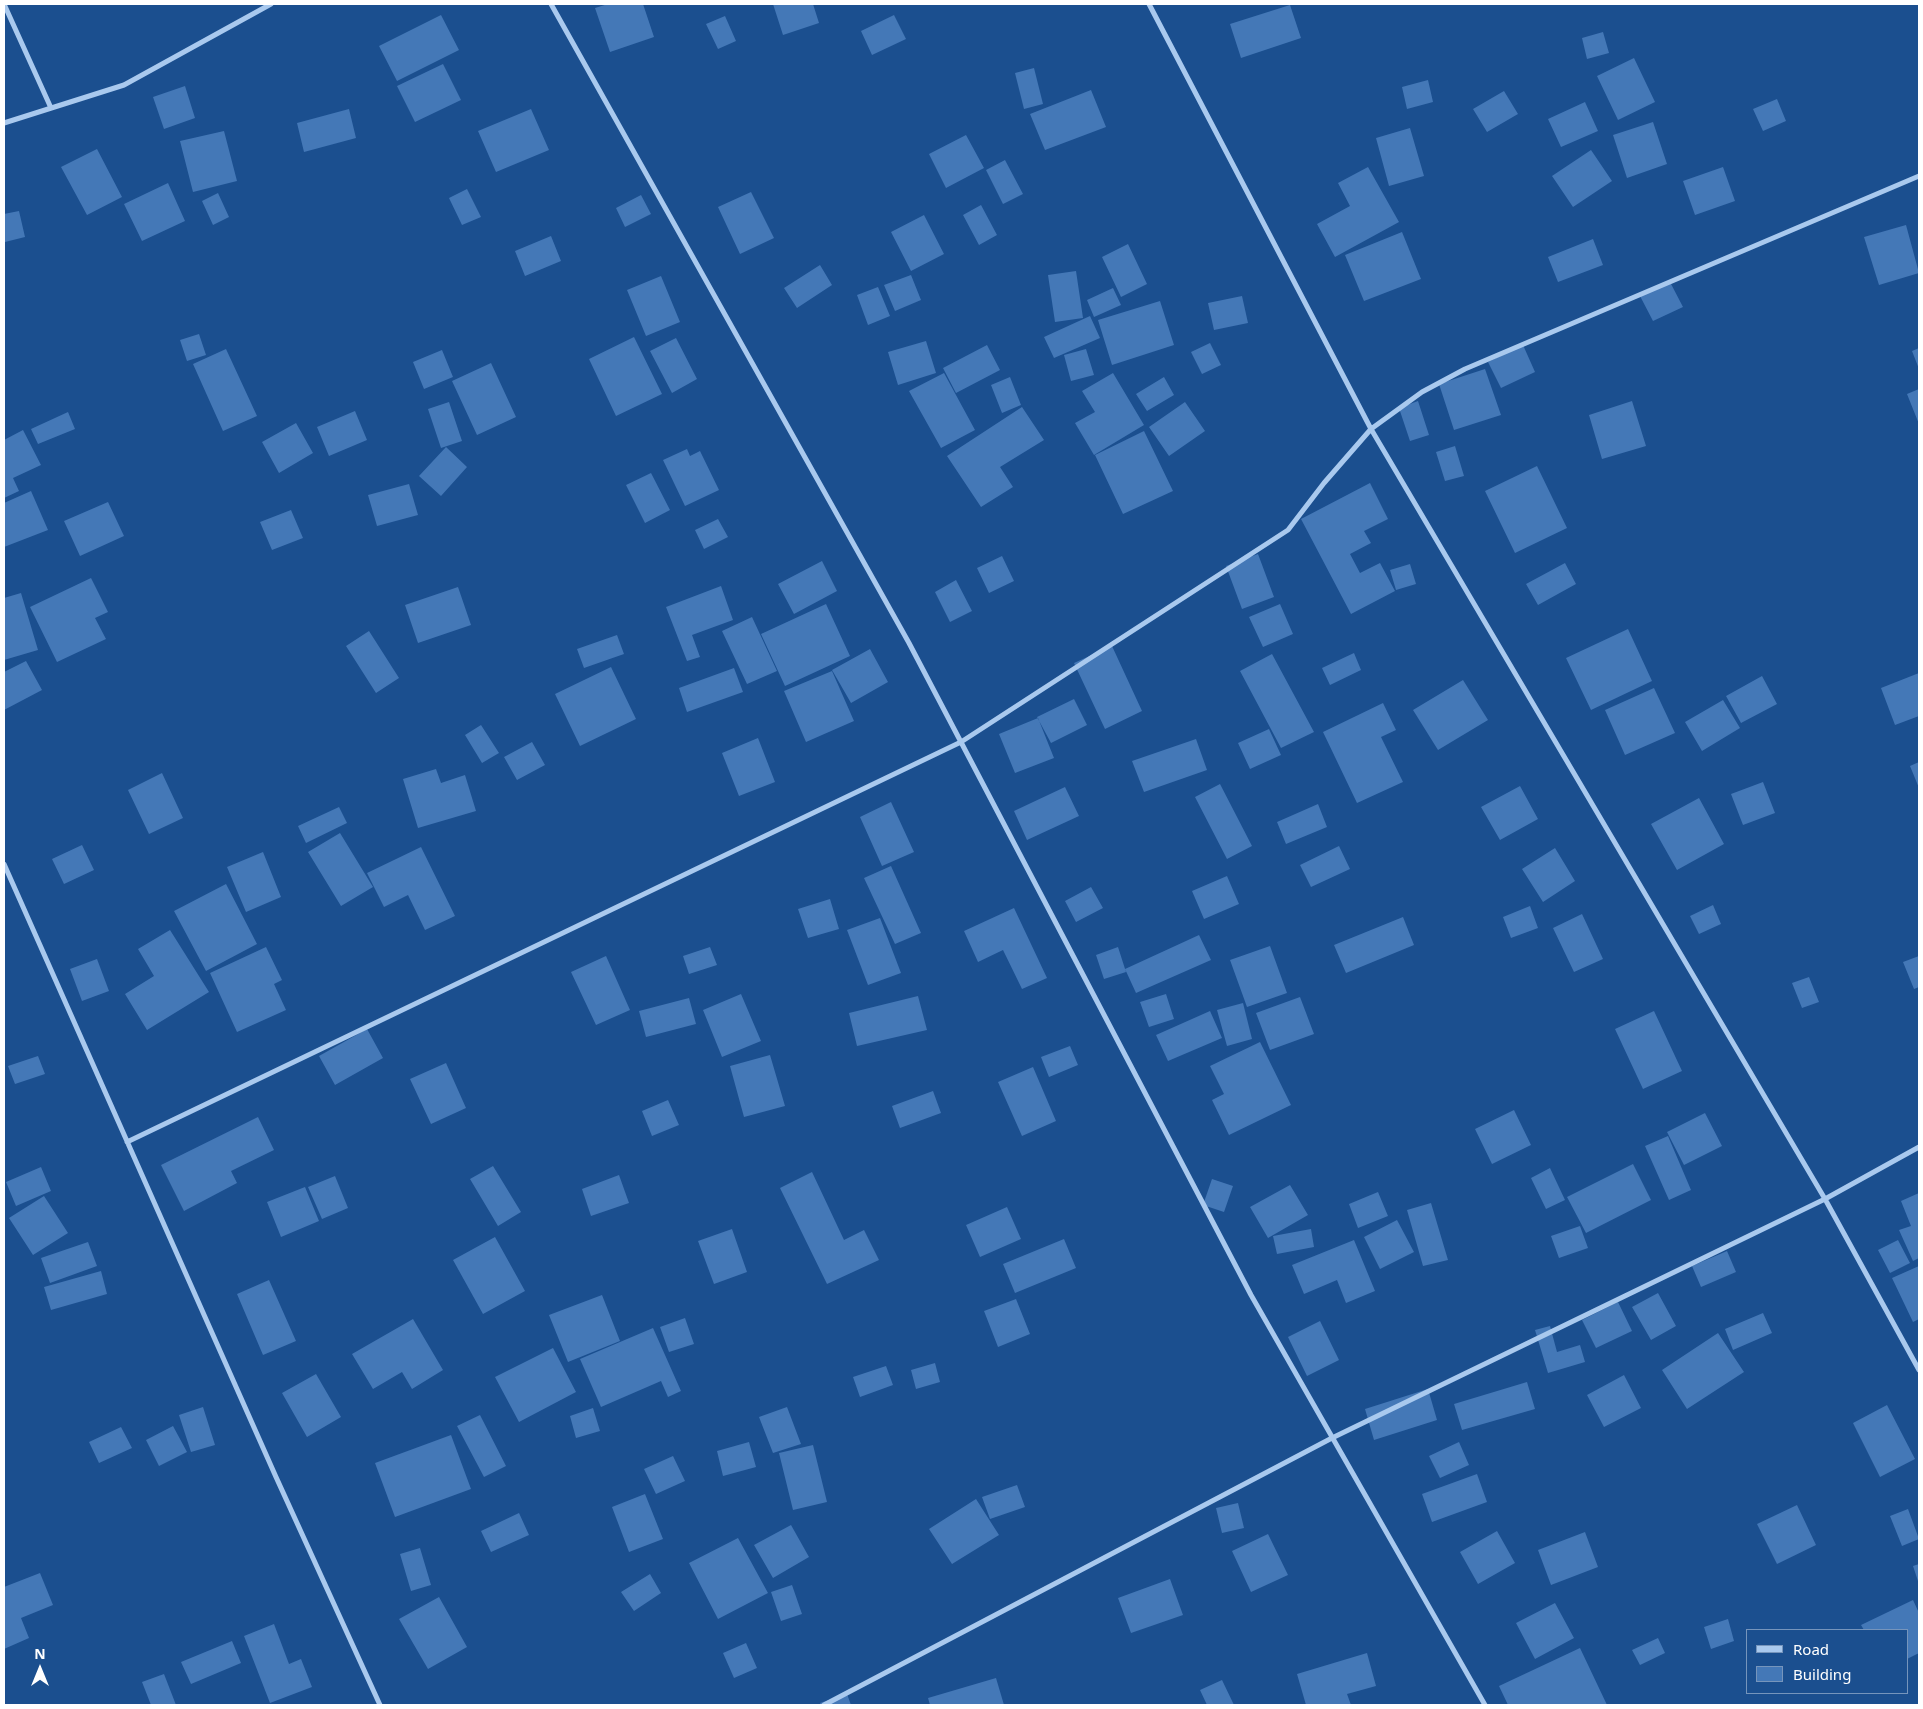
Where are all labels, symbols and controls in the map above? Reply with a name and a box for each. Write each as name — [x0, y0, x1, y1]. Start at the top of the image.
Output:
legend — [1746, 1629, 1908, 1694]
text: Road — [1793, 1639, 1829, 1659]
north arrow — [15, 1644, 65, 1694]
text: N — [34, 1644, 46, 1663]
text: Building — [1793, 1664, 1851, 1684]

